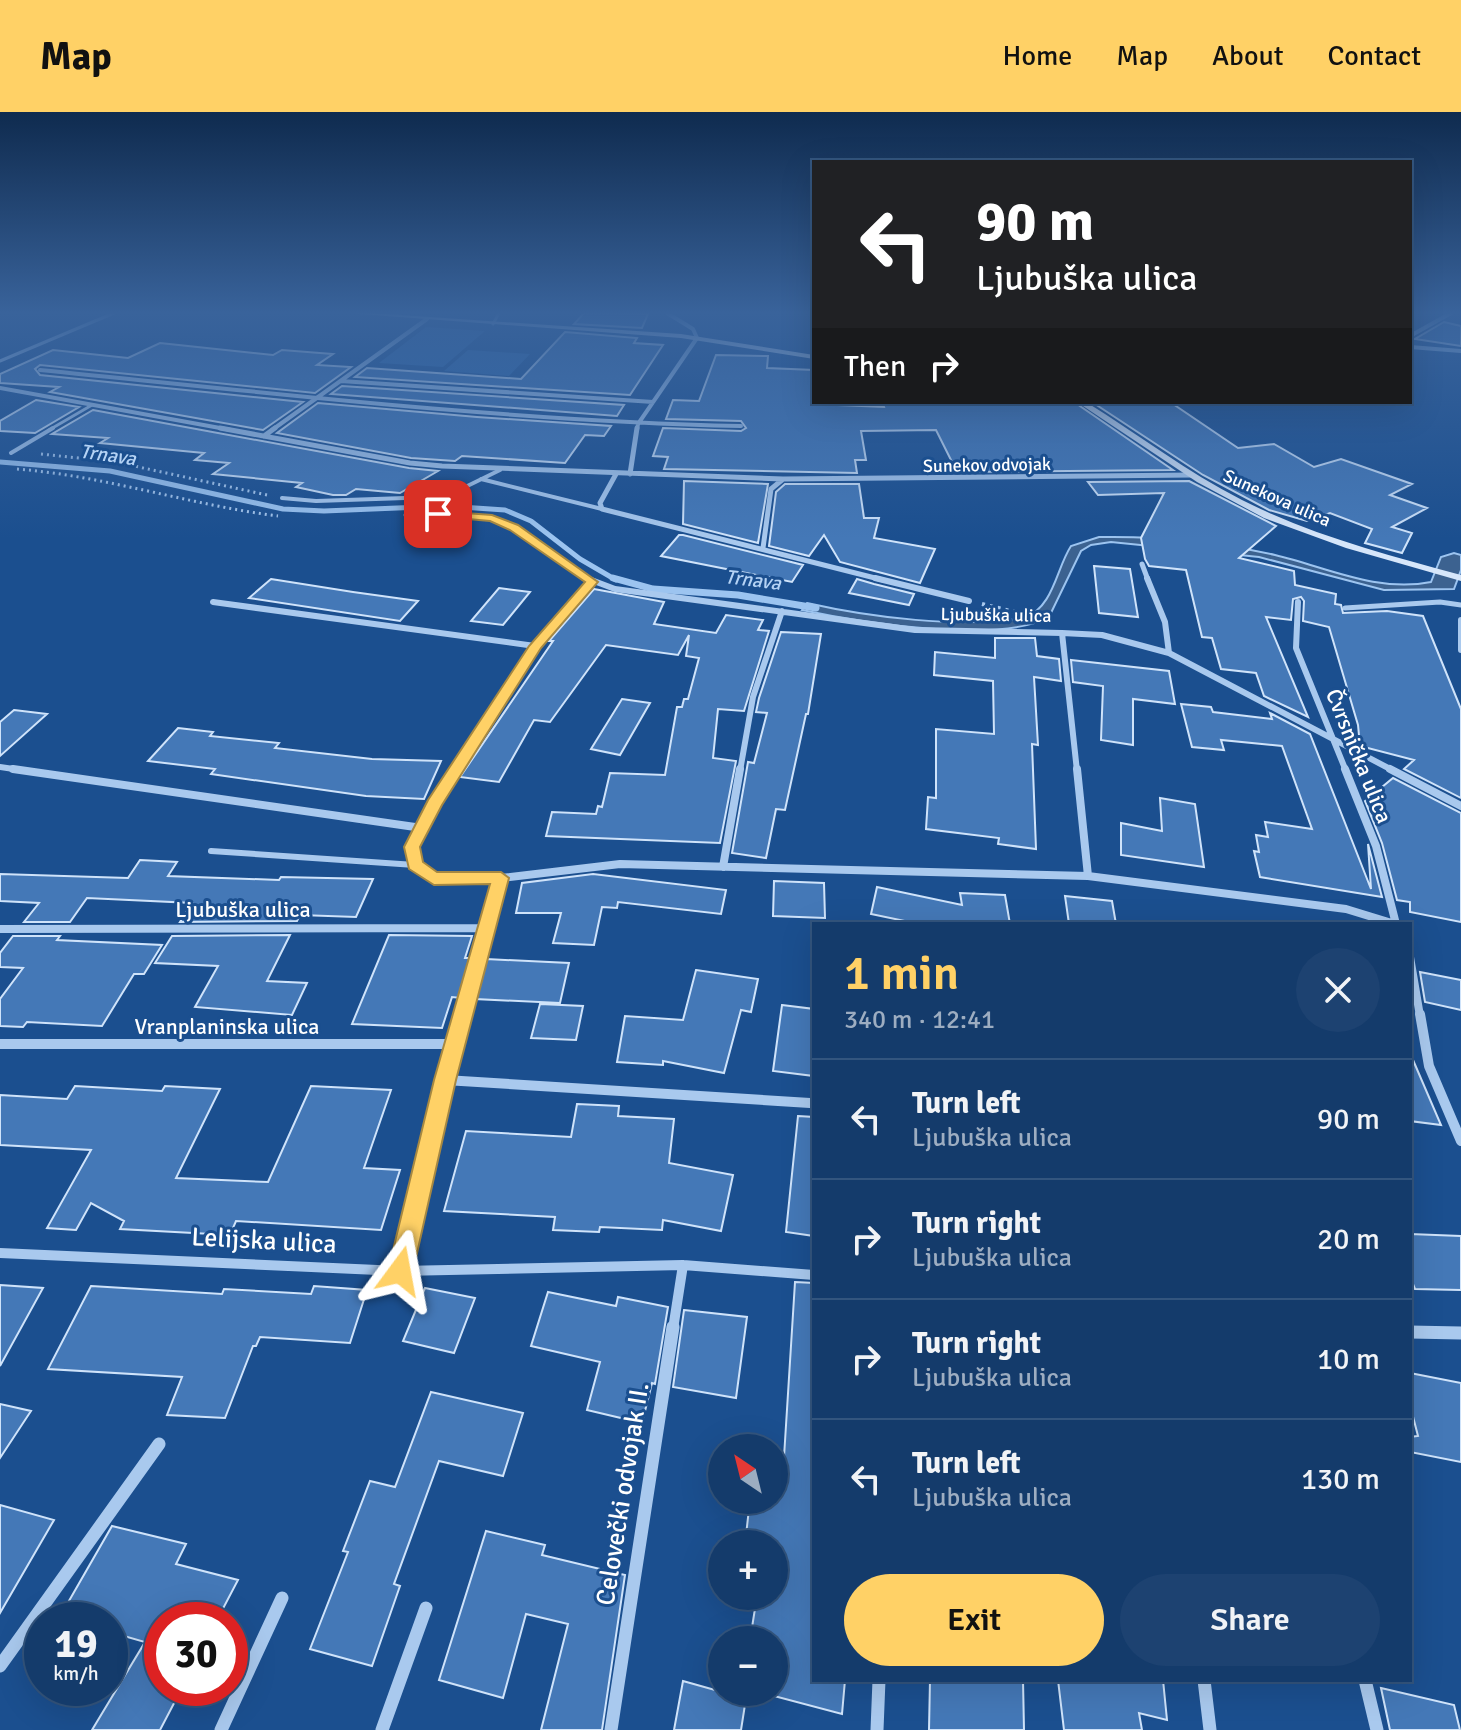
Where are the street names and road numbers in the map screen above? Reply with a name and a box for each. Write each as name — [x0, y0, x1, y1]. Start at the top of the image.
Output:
street label: Sunekov odvojak — [923, 453, 1051, 477]
street label: Sunekova ulica — [1220, 464, 1334, 532]
street label: Ljubuška ulica — [940, 603, 1052, 627]
street label: Čvrsnička ulica — [1320, 685, 1398, 827]
street label: Ljubuška ulica — [175, 896, 311, 923]
street label: Vranplaninska ulica — [134, 1013, 320, 1040]
street label: Lelijska ulica — [191, 1221, 337, 1261]
street label: Celovečki odvojak II. — [590, 1380, 656, 1608]

